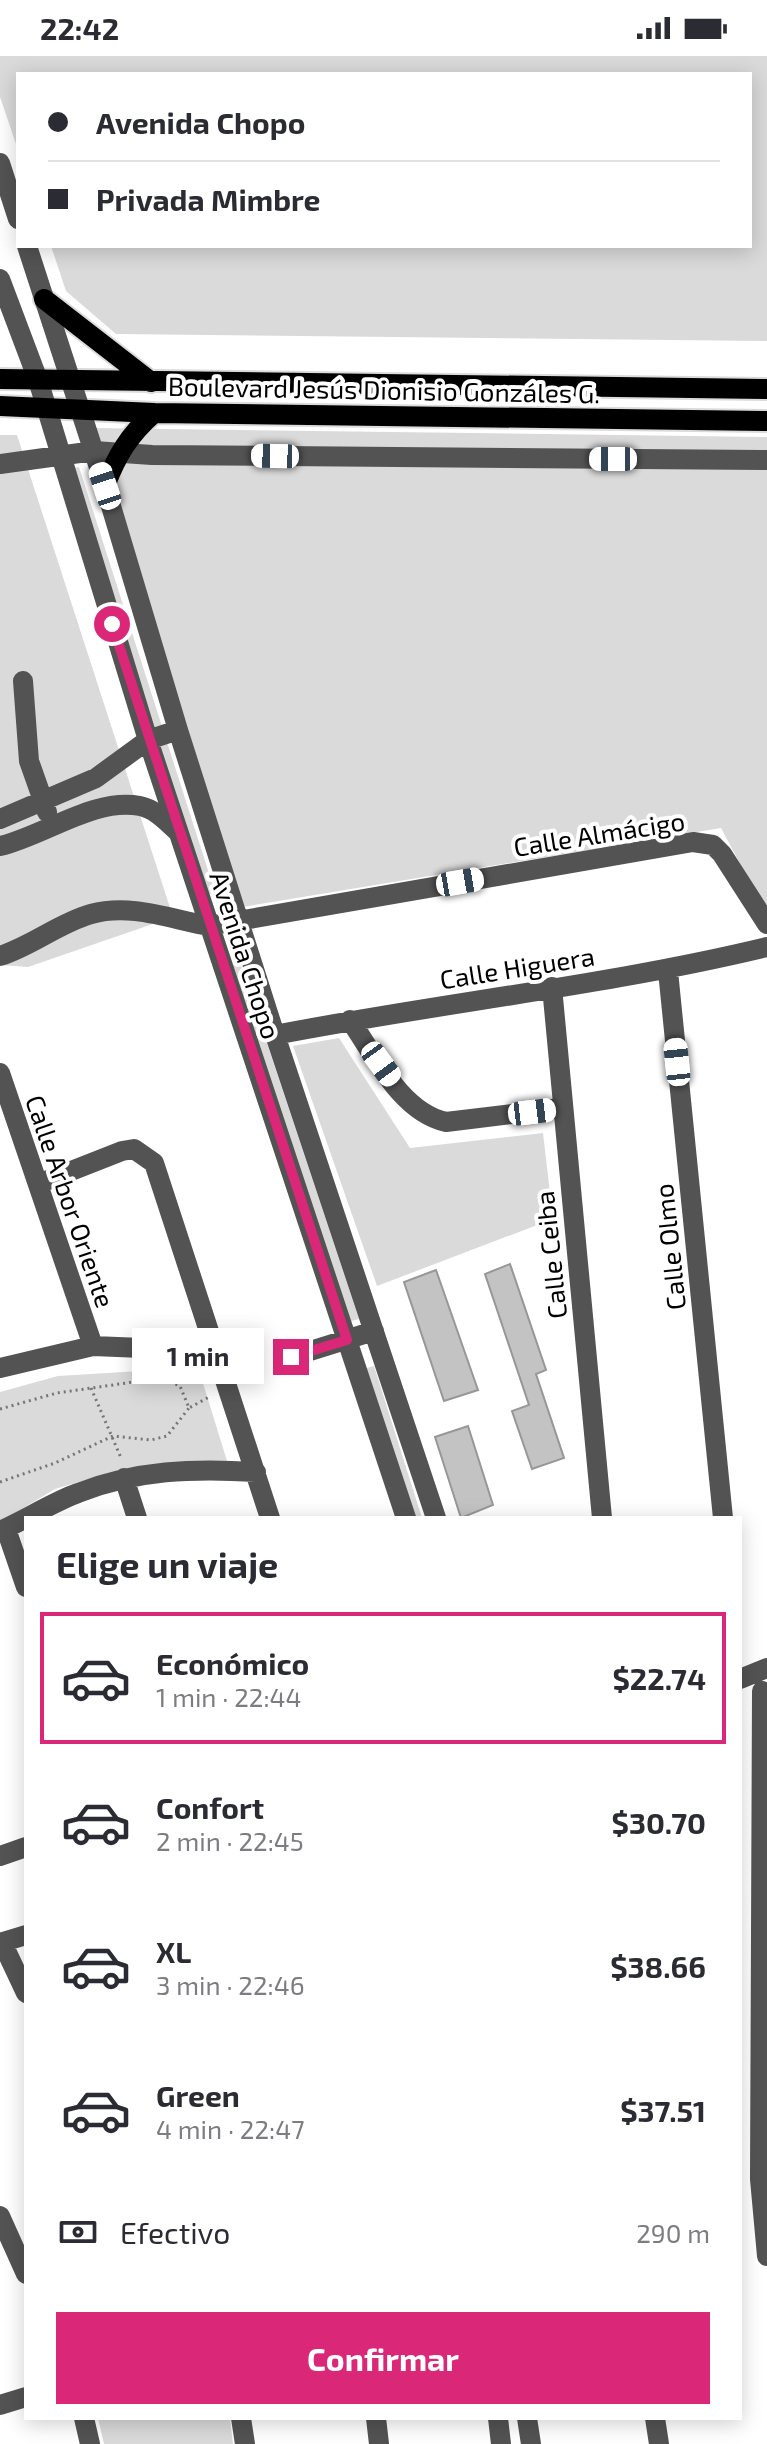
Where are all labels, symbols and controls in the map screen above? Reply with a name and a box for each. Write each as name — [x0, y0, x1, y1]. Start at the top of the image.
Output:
text: 22:42 — [40, 10, 119, 46]
text: Avenida Chopo — [96, 104, 305, 140]
text: Privada Mimbre — [96, 181, 320, 217]
street label: Boulevard Jesús Dionisio Gonzáles G. — [168, 370, 600, 408]
car — [251, 444, 299, 468]
car — [589, 447, 637, 471]
car — [86, 459, 124, 513]
route start — [94, 606, 130, 642]
street label: Calle Almácigo — [511, 804, 687, 862]
car — [434, 866, 486, 898]
street label: Avenida Chopo — [204, 867, 288, 1043]
street label: Calle Higuera — [437, 939, 597, 995]
car — [663, 1037, 691, 1087]
car — [357, 1038, 405, 1090]
street label: Calle Arbor Oriente — [20, 1091, 122, 1311]
car — [507, 1097, 557, 1127]
street label: Calle Olmo — [647, 1182, 691, 1312]
street label: Calle Ceiba — [528, 1189, 572, 1321]
callout: 1 min — [131, 1329, 263, 1385]
route end — [273, 1339, 309, 1375]
text: 1 min — [167, 1340, 229, 1371]
text: Elige un viaje — [56, 1542, 278, 1585]
icon: car — [60, 1642, 132, 1714]
text: Económico — [156, 1645, 309, 1681]
text: $22.74 — [612, 1660, 706, 1696]
text: 1 min · 22:44 — [156, 1681, 302, 1712]
icon: car — [60, 1786, 132, 1858]
text: Confort — [156, 1789, 264, 1825]
text: $30.70 — [612, 1804, 706, 1840]
text: 2 min · 22:45 — [156, 1825, 304, 1856]
icon: car — [60, 1930, 132, 2002]
text: XL — [156, 1933, 191, 1969]
text: $38.66 — [610, 1948, 706, 1984]
text: 3 min · 22:46 — [156, 1969, 305, 2000]
icon: car — [60, 2074, 132, 2146]
text: Green — [156, 2077, 240, 2113]
text: $37.51 — [620, 2092, 706, 2128]
text: 4 min · 22:47 — [156, 2113, 305, 2144]
icon: cash — [56, 2210, 100, 2254]
text: Efectivo — [120, 2214, 230, 2250]
text: 290 m — [636, 2217, 710, 2248]
button: Confirmar — [56, 2312, 710, 2404]

